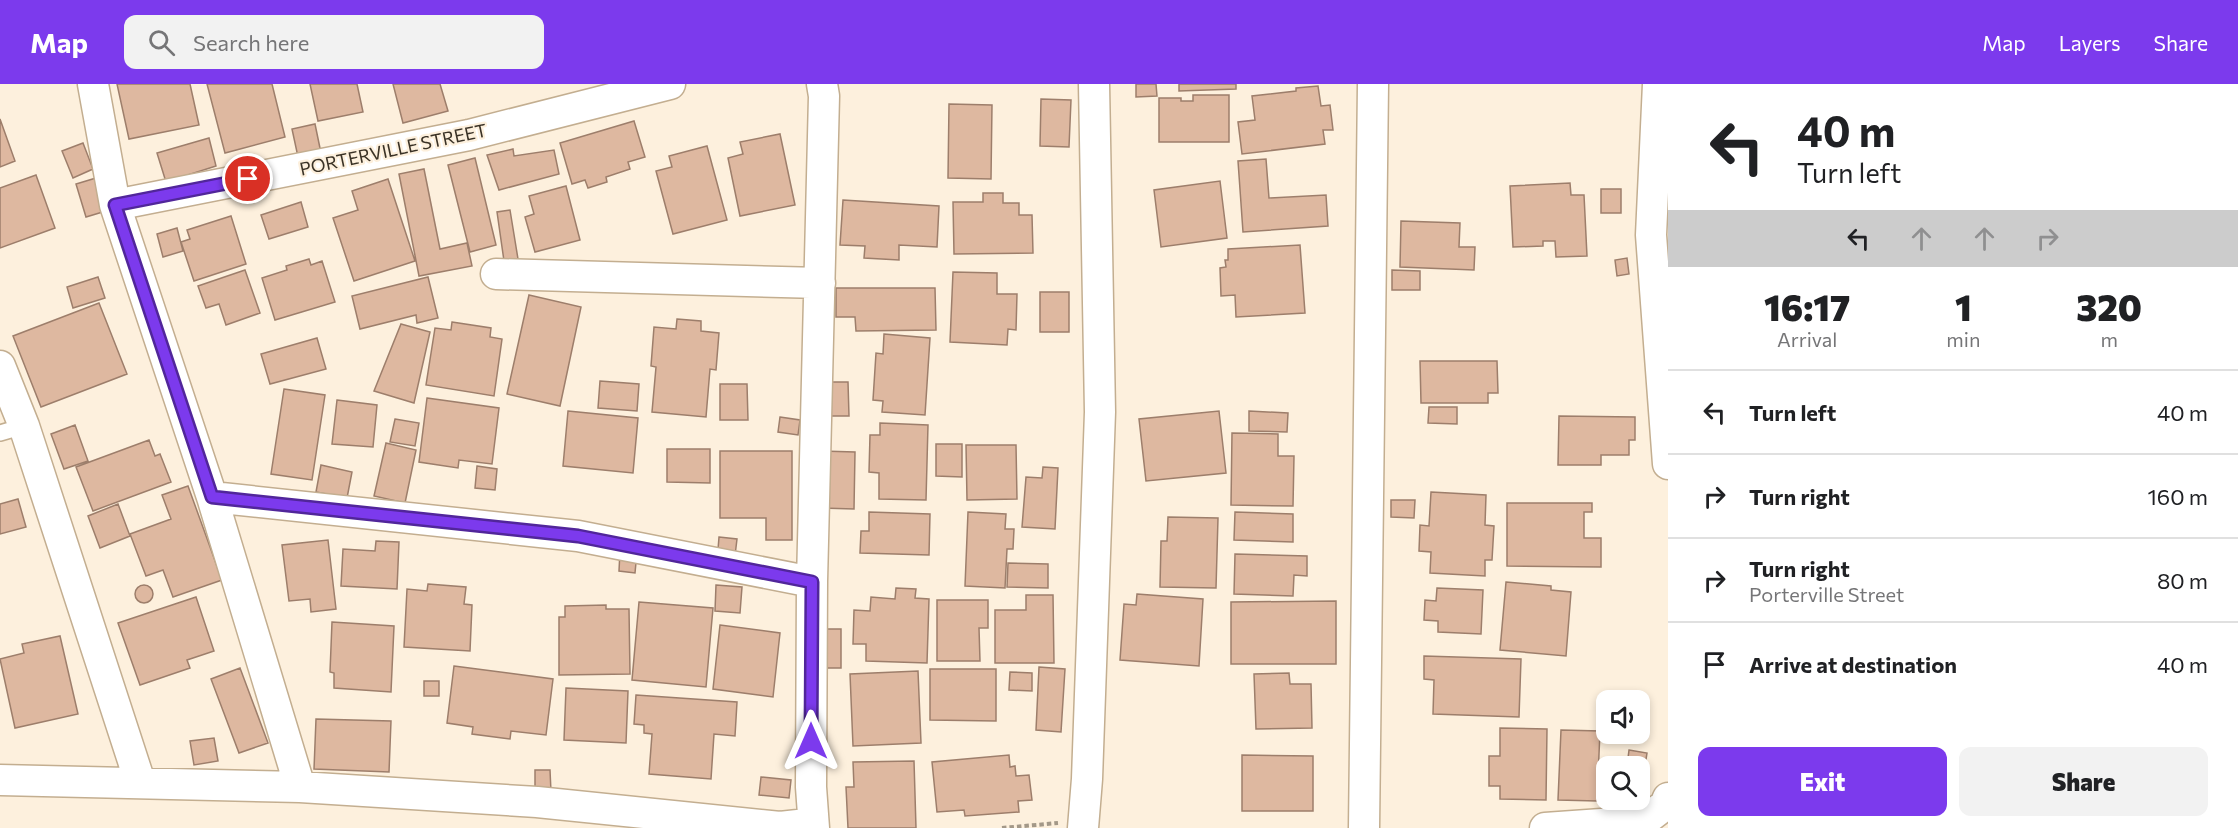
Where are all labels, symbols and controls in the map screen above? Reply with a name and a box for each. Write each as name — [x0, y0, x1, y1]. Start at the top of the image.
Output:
search box — [124, 15, 544, 69]
text: Map — [30, 25, 88, 59]
icon: search — [145, 26, 178, 59]
text: Search here — [193, 29, 309, 56]
text: Map — [1982, 30, 2026, 55]
text: Layers — [2059, 30, 2121, 55]
text: Share — [2154, 30, 2208, 55]
text: 40 m — [1797, 104, 1895, 156]
icon: left — [1698, 108, 1776, 186]
street label: PORTERVILLE STREET — [297, 118, 489, 180]
pin — [222, 153, 273, 204]
text: Turn left — [1797, 156, 1901, 189]
icon: arrive — [231, 162, 264, 195]
icon: left — [1842, 222, 1875, 255]
icon: ahead — [1905, 222, 1938, 255]
icon: ahead — [1968, 222, 2001, 255]
icon: right — [2031, 222, 2064, 255]
text: 16:17 — [1764, 284, 1850, 328]
text: 1 — [1955, 284, 1972, 328]
text: 320 — [2076, 284, 2142, 328]
text: Arrival — [1777, 327, 1837, 351]
text: min — [1946, 327, 1980, 351]
text: m — [2100, 327, 2118, 351]
icon: left — [1698, 396, 1731, 429]
text: Turn left — [1749, 399, 1836, 426]
text: 40 m — [2157, 399, 2208, 426]
icon: right — [1698, 480, 1731, 513]
text: Turn right — [1749, 483, 1850, 510]
text: 160 m — [2147, 483, 2208, 510]
text: Turn right — [1749, 555, 1850, 582]
icon: right — [1698, 564, 1731, 597]
text: 80 m — [2157, 567, 2208, 594]
text: Porterville Street — [1749, 582, 1904, 606]
icon: arrive — [1698, 648, 1731, 681]
text: Arrive at destination — [1749, 651, 1957, 678]
text: 40 m — [2157, 651, 2208, 678]
map controls — [1596, 690, 1650, 810]
button: sound — [1596, 690, 1650, 744]
position arrow — [779, 709, 843, 773]
button: Exit — [1698, 747, 1947, 816]
button: Share — [1959, 747, 2208, 816]
button: search — [1596, 756, 1650, 810]

